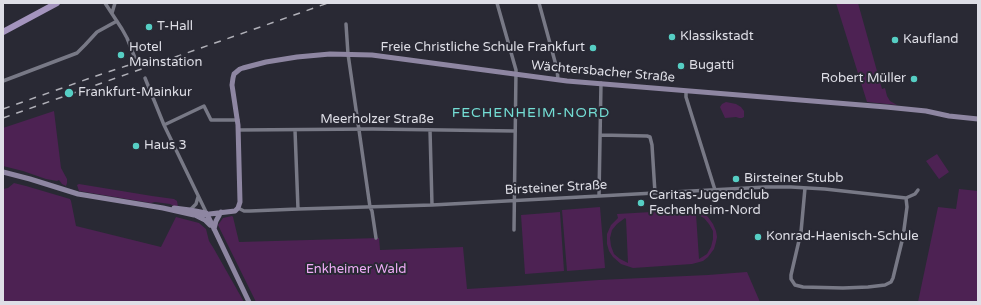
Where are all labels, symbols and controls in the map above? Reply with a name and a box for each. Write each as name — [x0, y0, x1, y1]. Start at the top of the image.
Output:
place label: T-Hall — [157, 19, 193, 35]
marker: T-Hall — [144, 22, 154, 32]
place label: Klassikstadt — [680, 29, 754, 45]
marker: Klassikstadt — [667, 32, 677, 42]
place label: Kaufland — [903, 32, 959, 48]
marker: Kaufland — [890, 35, 900, 45]
place label: Hotel Mainstation — [129, 40, 202, 71]
place label: Freie Christliche Schule Frankfurt — [381, 40, 585, 56]
marker: Freie Christliche Schule Frankfurt — [588, 43, 598, 53]
marker: Hotel Mainstation — [116, 50, 126, 60]
street label: Wächtersbacher Straße — [530, 58, 676, 86]
place label: Bugatti — [689, 58, 734, 74]
marker: Bugatti — [676, 61, 686, 71]
place label: Robert Müller — [821, 71, 906, 87]
marker: Robert Müller — [909, 74, 919, 84]
place label: Frankfurt-Mainkur — [78, 85, 192, 101]
marker: Frankfurt-Mainkur — [63, 87, 75, 99]
district label: FECHENHEIM-NORD — [452, 105, 610, 121]
street label: Meerholzer Straße — [320, 112, 434, 128]
place label: Haus 3 — [144, 138, 187, 154]
marker: Haus 3 — [131, 141, 141, 151]
place label: Birsteiner Stubb — [744, 171, 843, 187]
marker: Birsteiner Stubb — [731, 174, 741, 184]
street label: Birsteiner Straße — [504, 178, 608, 198]
place label: Caritas-Jugendclub Fechenheim-Nord — [649, 188, 769, 219]
marker: Caritas-Jugendclub Fechenheim-Nord — [636, 198, 646, 208]
place label: Konrad-Haenisch-Schule — [766, 229, 919, 245]
marker: Konrad-Haenisch-Schule — [753, 232, 763, 242]
park label: Enkheimer Wald — [306, 262, 406, 278]

